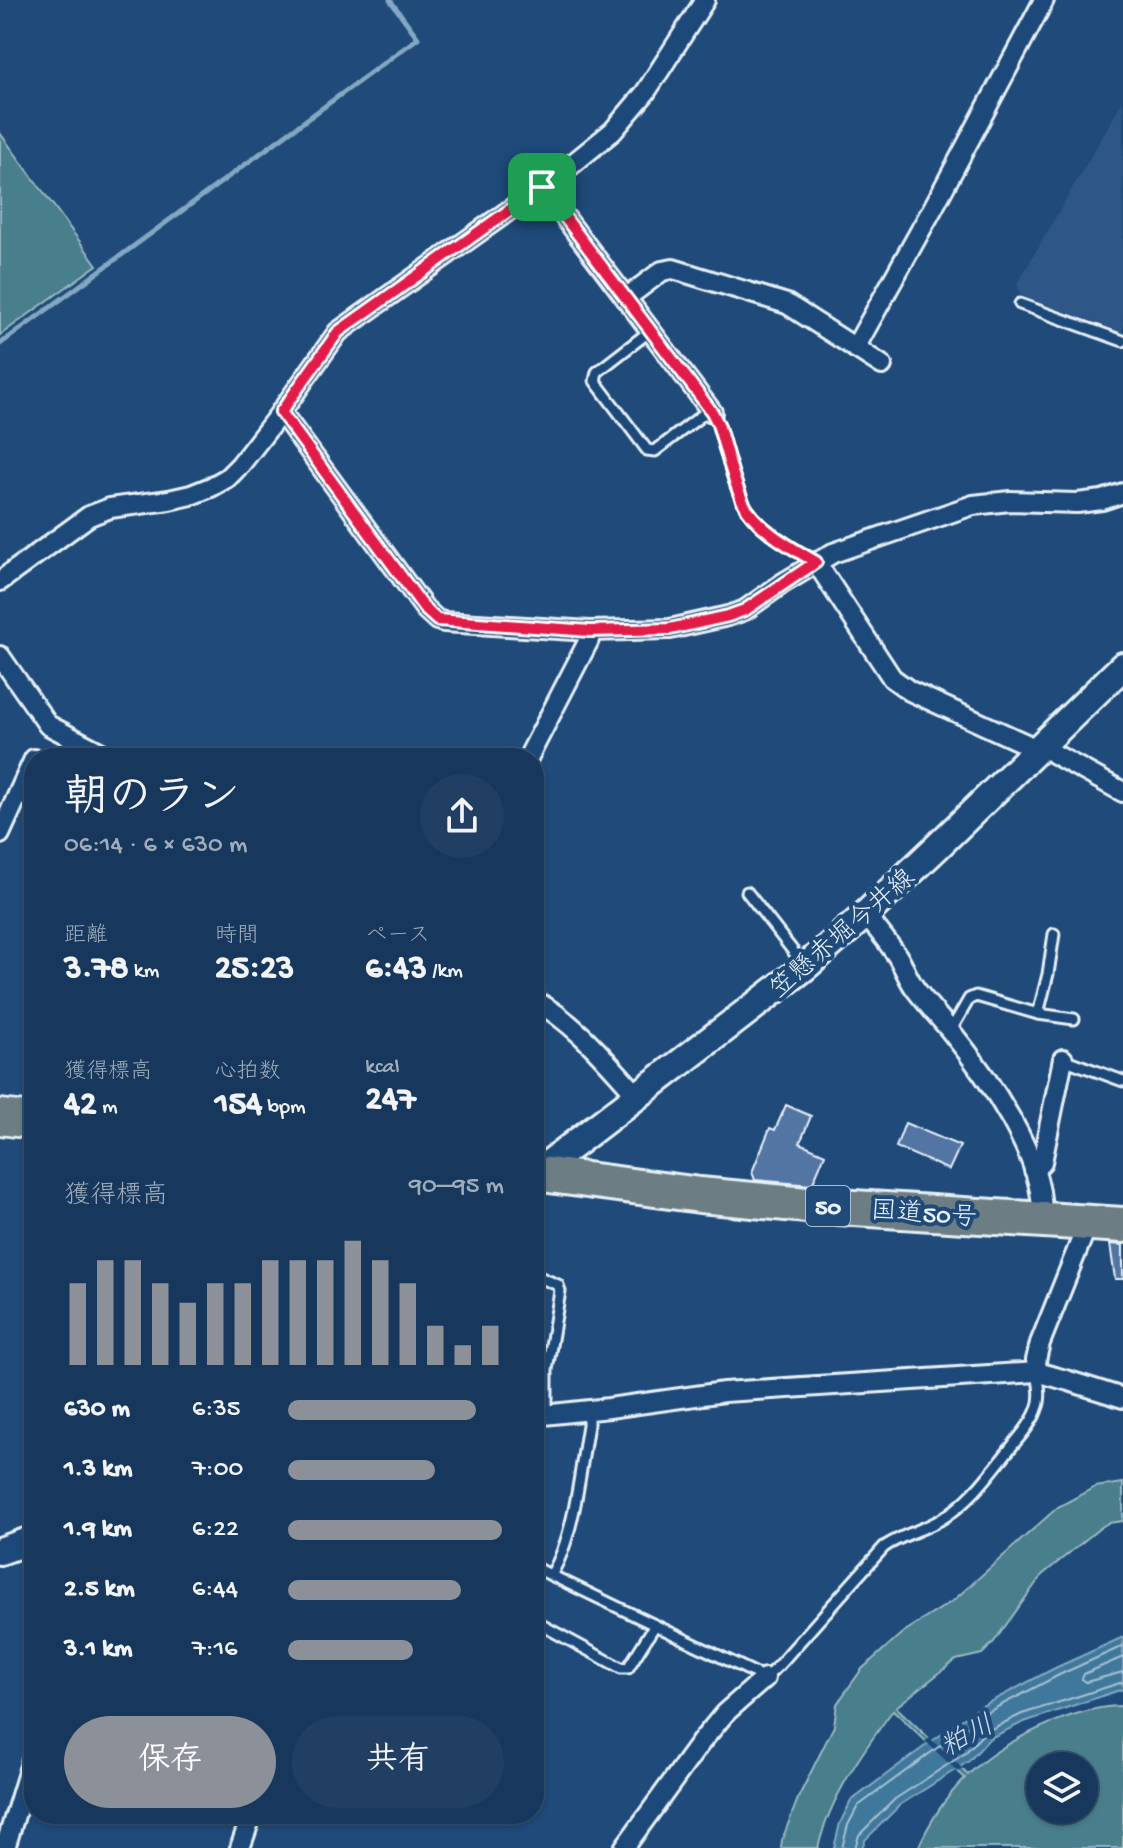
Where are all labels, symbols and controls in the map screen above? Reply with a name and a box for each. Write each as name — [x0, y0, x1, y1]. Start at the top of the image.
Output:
pin — [508, 153, 576, 221]
icon: arrive — [520, 165, 564, 209]
button: share — [420, 774, 504, 858]
text: 朝のラン — [64, 775, 240, 827]
text: 06:14 · 6 × 630 m — [64, 831, 248, 862]
street label: 笠懸赤堀今井線 — [764, 862, 923, 1007]
text: 距離 — [64, 924, 108, 950]
text: 時間 — [215, 924, 259, 950]
text: ペース — [365, 924, 430, 950]
text: 3.78 — [64, 950, 129, 990]
text: 25:23 — [215, 950, 294, 990]
text: 6:43 — [365, 950, 427, 990]
text: km — [129, 959, 159, 985]
text: /km — [427, 959, 463, 985]
text: kcal — [365, 1055, 400, 1081]
text: 獲得標高 — [64, 1060, 152, 1086]
text: 心拍数 — [215, 1060, 281, 1086]
text: 247 — [365, 1081, 416, 1121]
text: 42 — [64, 1086, 97, 1126]
text: 154 — [215, 1086, 262, 1126]
text: m — [97, 1095, 118, 1121]
text: bpm — [262, 1095, 306, 1121]
text: 90–95 m — [409, 1172, 504, 1203]
text: 獲得標高 — [64, 1182, 168, 1213]
road number: 50 — [806, 1186, 850, 1226]
street label: 国道50号 — [870, 1196, 978, 1236]
text: 630 m — [64, 1395, 130, 1426]
text: 6:35 — [192, 1395, 241, 1426]
text: 1.3 km — [64, 1455, 132, 1486]
text: 7:00 — [192, 1455, 243, 1486]
text: 1.9 km — [64, 1515, 132, 1546]
text: 6:22 — [192, 1515, 239, 1546]
text: 2.5 km — [64, 1575, 135, 1606]
text: 6:44 — [192, 1575, 238, 1606]
text: 3.1 km — [64, 1635, 132, 1666]
text: 7:16 — [192, 1635, 237, 1666]
water label: 粕川 — [936, 1710, 1001, 1766]
button: 保存 — [64, 1716, 276, 1808]
button: 共有 — [292, 1716, 504, 1808]
map controls — [1026, 1752, 1098, 1824]
button: layers — [1026, 1752, 1098, 1824]

